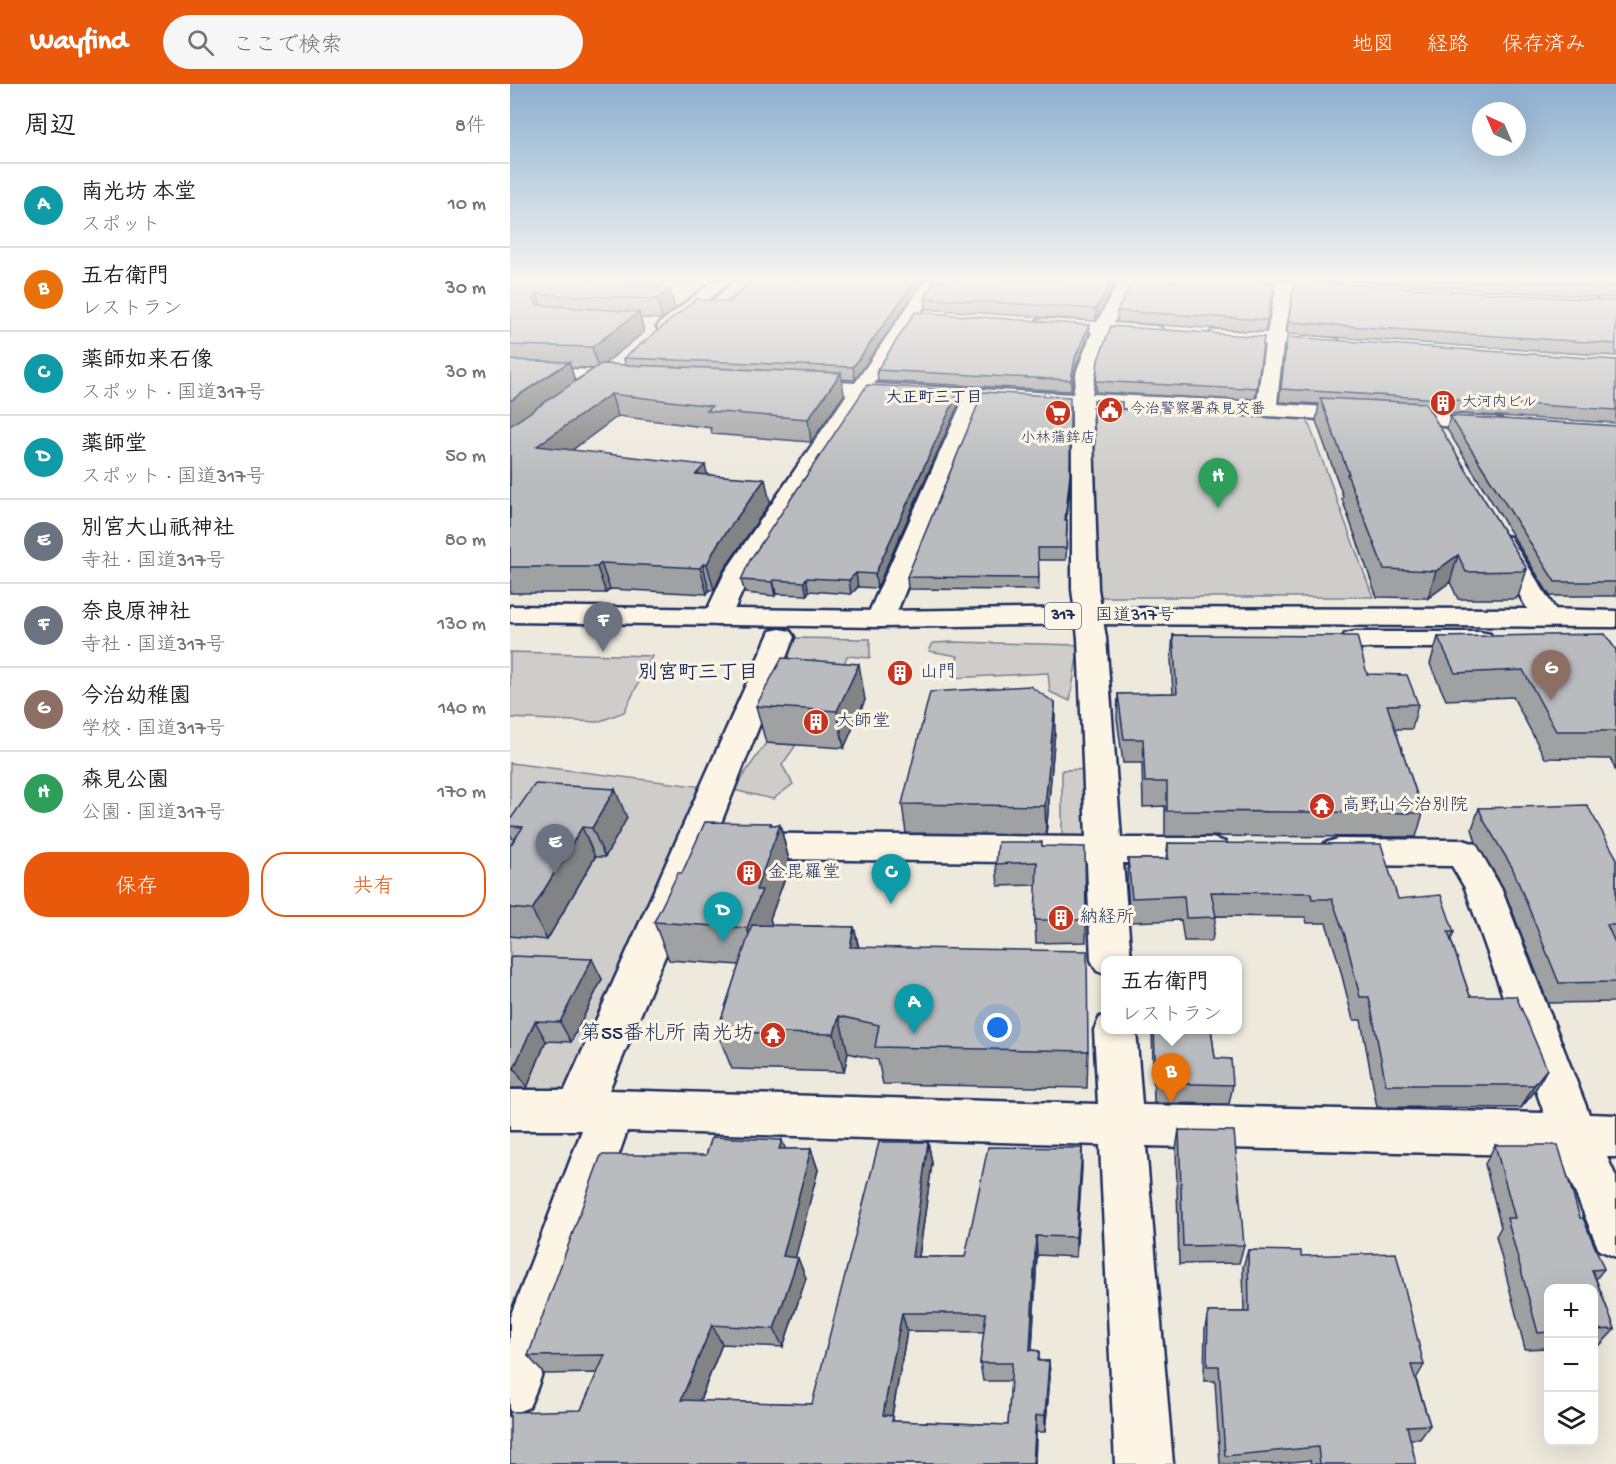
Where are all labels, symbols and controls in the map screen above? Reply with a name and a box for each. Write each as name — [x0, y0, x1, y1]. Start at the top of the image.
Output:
search box — [163, 15, 583, 69]
text: Wayfind — [30, 26, 127, 59]
icon: search — [184, 26, 217, 59]
text: ここで検索 — [232, 34, 343, 60]
text: 地図 — [1352, 34, 1394, 59]
text: 経路 — [1427, 34, 1469, 59]
text: 保存済み — [1502, 34, 1586, 59]
north arrow — [1472, 102, 1526, 156]
text: 周辺 — [24, 113, 76, 144]
text: 8件 — [455, 116, 486, 139]
text: 南光坊 本堂 — [81, 181, 196, 207]
text: A — [38, 194, 49, 217]
text: 10 m — [448, 194, 486, 217]
text: スポット — [81, 215, 161, 238]
text: 五右衛門 — [81, 265, 169, 291]
text: B — [38, 278, 49, 301]
text: 30 m — [445, 278, 486, 301]
text: レストラン — [81, 299, 183, 322]
text: 薬師如来石像 — [81, 349, 213, 375]
text: C — [38, 362, 49, 385]
text: 30 m — [445, 362, 486, 385]
text: スポット · 国道317号 — [81, 383, 266, 406]
building icon: 大河内ビル — [1428, 388, 1458, 418]
district label: 大正町三丁目 — [886, 389, 982, 409]
place label: 大河内ビル — [1462, 393, 1537, 412]
public building icon: 今治警察署森見交番 — [1095, 395, 1125, 425]
supermarket icon: 小林蒲鉾店 — [1043, 398, 1073, 428]
place label: 今治警察署森見交番 — [1130, 400, 1265, 419]
place label: 小林蒲鉾店 — [1020, 429, 1096, 448]
text: 薬師堂 — [81, 433, 147, 459]
text: D — [37, 446, 50, 469]
text: 50 m — [445, 446, 486, 469]
pin: H — [1198, 458, 1238, 508]
text: スポット · 国道317号 — [81, 467, 266, 490]
text: 別宮大山祇神社 — [81, 517, 235, 543]
text: E — [37, 530, 50, 553]
text: 80 m — [445, 530, 486, 553]
text: 寺社 · 国道317号 — [81, 551, 226, 574]
text: 奈良原神社 — [81, 601, 191, 627]
pin: F — [584, 602, 622, 652]
road number: 317 — [1045, 603, 1081, 629]
street label: 国道317号 — [1095, 605, 1175, 627]
text: F — [38, 614, 49, 637]
text: 130 m — [437, 614, 486, 637]
text: 寺社 · 国道317号 — [81, 635, 226, 658]
pin: G — [1532, 650, 1570, 700]
building icon: 山門 — [885, 658, 915, 688]
district label: 別宮町三丁目 — [638, 661, 758, 686]
place label: 山門 — [920, 663, 956, 684]
text: 今治幼稚園 — [81, 685, 191, 711]
text: G — [37, 698, 50, 721]
text: 140 m — [438, 698, 486, 721]
building icon: 大師堂 — [801, 707, 831, 737]
place label: 大師堂 — [836, 711, 890, 733]
text: 学校 · 国道317号 — [81, 719, 226, 742]
text: 森見公園 — [81, 769, 169, 795]
text: H — [38, 782, 49, 805]
text: 170 m — [437, 782, 486, 805]
temple icon: 高野山今治別院 — [1307, 791, 1337, 821]
place label: 高野山今治別院 — [1342, 795, 1468, 817]
text: 公園 · 国道317号 — [81, 803, 226, 826]
pin: E — [536, 824, 574, 874]
button: 保存 — [24, 852, 249, 917]
button: 共有 — [261, 852, 486, 917]
pin: C — [872, 854, 910, 904]
building icon: 金毘羅堂 — [734, 858, 764, 888]
place label: 金毘羅堂 — [768, 862, 840, 884]
pin: D — [704, 892, 742, 942]
building icon: 納経所 — [1046, 903, 1076, 933]
place label: 納経所 — [1080, 907, 1134, 929]
popup — [1101, 956, 1242, 1034]
text: 五右衛門 — [1121, 971, 1209, 997]
pin: A — [894, 984, 934, 1034]
text: レストラン — [1121, 1005, 1222, 1028]
your location — [983, 1013, 1012, 1042]
temple icon: 第55番札所 南光坊 — [758, 1020, 788, 1050]
place label: 第55番札所 南光坊 — [580, 1021, 754, 1048]
pin: B — [1152, 1054, 1190, 1103]
map controls — [1544, 1284, 1598, 1446]
button: + — [1544, 1284, 1598, 1338]
button: − — [1544, 1338, 1598, 1392]
button: layers — [1544, 1392, 1598, 1446]

